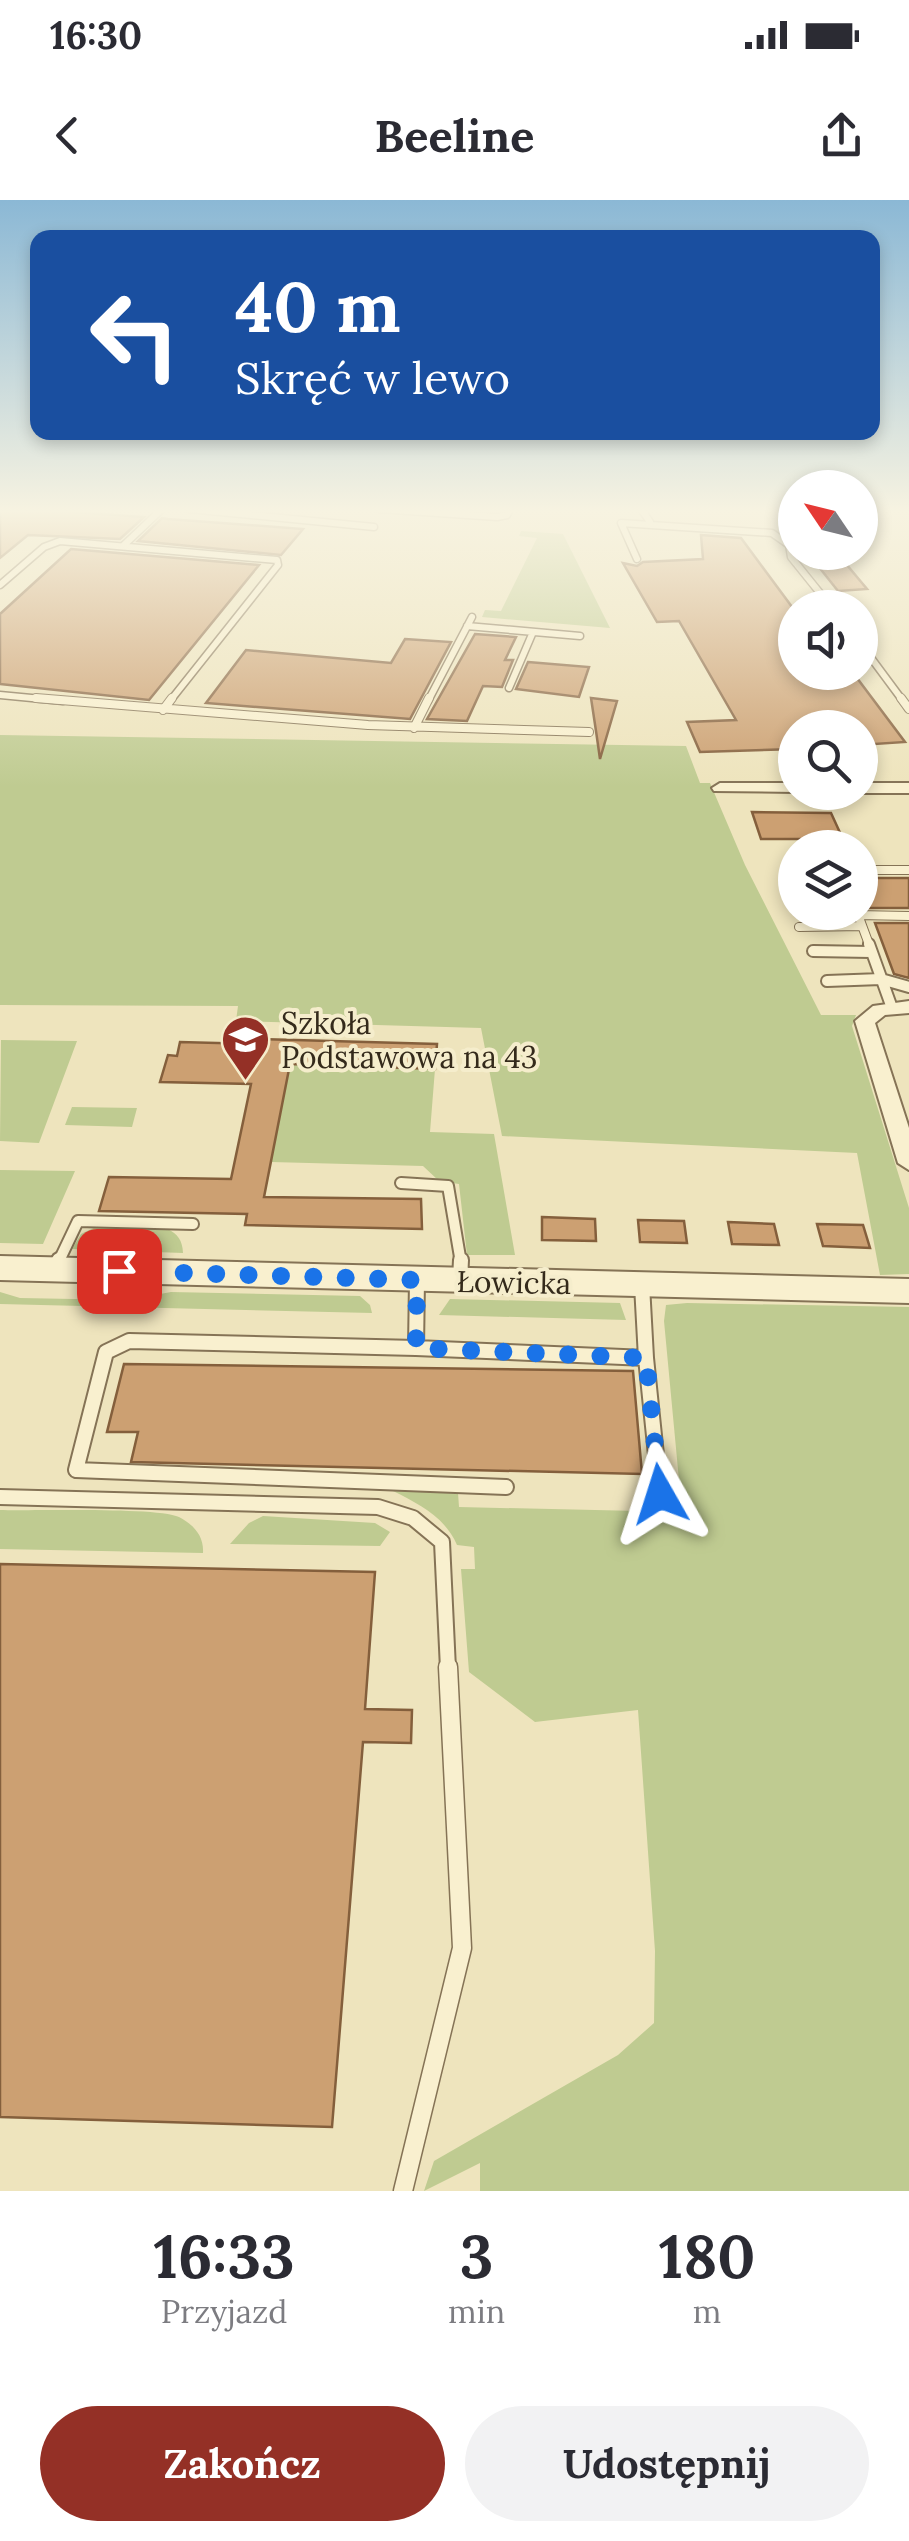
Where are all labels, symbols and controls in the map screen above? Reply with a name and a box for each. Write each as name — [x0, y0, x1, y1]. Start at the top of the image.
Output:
text: 16:30 — [50, 11, 142, 59]
text: Beeline — [375, 107, 534, 164]
icon: back — [40, 108, 95, 163]
icon: share — [814, 108, 869, 163]
text: 40 m — [235, 262, 401, 351]
icon: left — [70, 270, 200, 400]
text: Skręć w lewo — [235, 349, 510, 406]
north arrow — [778, 470, 878, 570]
map controls — [778, 470, 878, 930]
button: sound — [778, 590, 878, 690]
button: search — [778, 710, 878, 810]
button: layers — [778, 830, 878, 930]
place label: Szkoła Podstawowa na 43 — [281, 1004, 537, 1076]
school or university icon: Szkoła Podstawowa na 43 — [220, 1014, 272, 1082]
pin — [77, 1229, 162, 1314]
icon: arrive — [92, 1244, 147, 1299]
street label: Łowicka — [456, 1262, 572, 1302]
position arrow — [608, 1442, 712, 1546]
text: 16:33 — [154, 2218, 295, 2294]
text: 3 — [460, 2218, 493, 2294]
text: 180 — [659, 2218, 755, 2294]
text: Przyjazd — [161, 2291, 287, 2332]
text: min — [448, 2291, 505, 2332]
text: m — [693, 2291, 721, 2332]
button: Zakończ — [40, 2406, 445, 2521]
button: Udostępnij — [465, 2406, 869, 2521]

